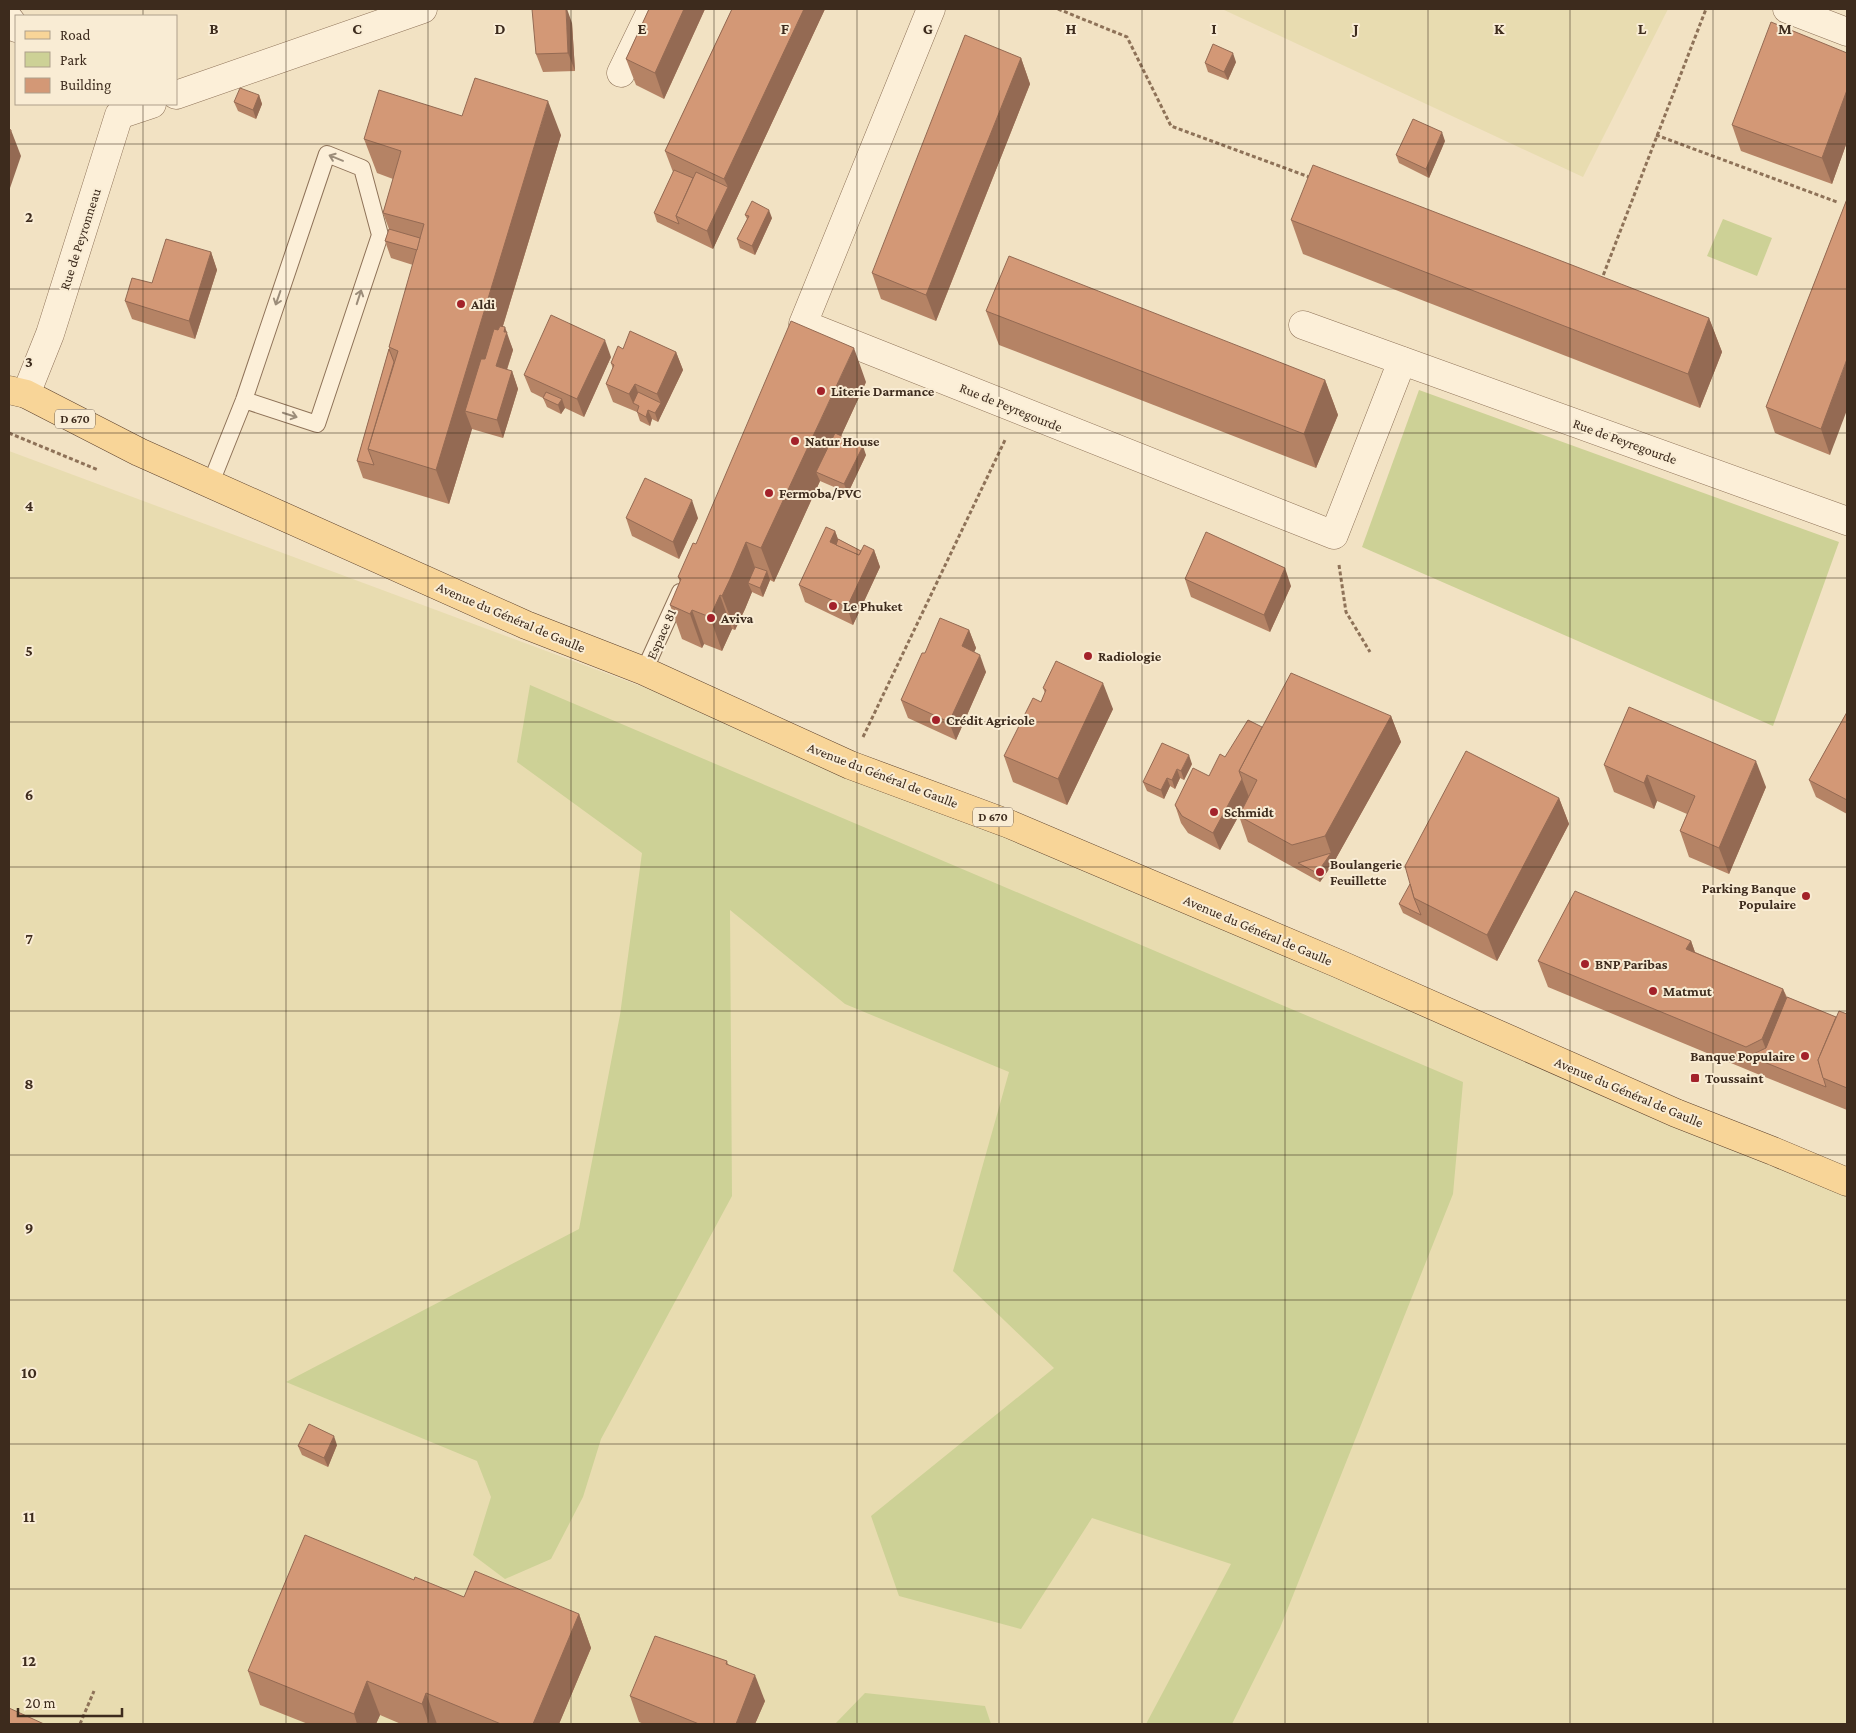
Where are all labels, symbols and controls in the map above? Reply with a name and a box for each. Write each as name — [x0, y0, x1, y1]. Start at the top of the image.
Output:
legend — [15, 15, 178, 105]
text: B — [209, 20, 219, 37]
text: C — [352, 20, 362, 37]
text: D — [494, 20, 506, 37]
text: E — [637, 20, 647, 37]
text: F — [781, 20, 790, 37]
text: G — [923, 20, 933, 37]
text: H — [1066, 20, 1077, 37]
text: I — [1211, 20, 1217, 37]
text: J — [1351, 20, 1359, 37]
text: K — [1494, 20, 1505, 37]
text: L — [1638, 20, 1647, 37]
text: M — [1778, 20, 1792, 37]
text: Road — [60, 27, 91, 43]
text: Park — [60, 52, 87, 68]
text: Building — [60, 77, 111, 94]
one-way arrow — [329, 153, 344, 162]
street label: Rue de Peyronneau — [56, 186, 104, 292]
text: 2 — [25, 208, 33, 225]
one-way arrow — [273, 290, 282, 306]
one-way arrow — [355, 290, 365, 306]
place label: Aldi — [470, 296, 495, 312]
marker: Aldi — [455, 298, 467, 310]
text: 3 — [25, 353, 33, 370]
street label: Rue de Peyregourde — [957, 379, 1065, 435]
place label: Literie Darmance — [831, 383, 935, 399]
marker: Literie Darmance — [815, 385, 827, 397]
road number: D 670 — [55, 409, 95, 428]
one-way arrow — [282, 411, 298, 421]
street label: Rue de Peyregourde — [1571, 415, 1679, 467]
place label: Natur House — [805, 433, 880, 449]
marker: Natur House — [789, 435, 801, 447]
place label: Fermoba/PVC — [779, 485, 862, 501]
marker: Fermoba/PVC — [763, 487, 775, 499]
text: 4 — [25, 497, 34, 514]
street label: Avenue du Général de Gaulle — [434, 578, 588, 656]
place label: Le Phuket — [843, 598, 903, 614]
marker: Le Phuket — [827, 600, 839, 612]
street label: Espace 81 — [643, 606, 679, 662]
place label: Aviva — [720, 610, 754, 626]
marker: Aviva — [705, 612, 717, 624]
text: 5 — [25, 642, 33, 659]
place label: Radiologie — [1098, 648, 1162, 664]
marker: Radiologie — [1082, 650, 1094, 662]
place label: Crédit Agricole — [946, 712, 1035, 728]
marker: Crédit Agricole — [930, 714, 942, 726]
street label: Avenue du Général de Gaulle — [806, 739, 960, 811]
text: 6 — [25, 786, 33, 803]
place label: Schmidt — [1224, 804, 1275, 820]
marker: Schmidt — [1208, 806, 1220, 818]
road number: D 670 — [973, 808, 1013, 826]
place label: Boulangerie Feuillette — [1330, 856, 1403, 888]
marker: Boulangerie Feuillette — [1314, 866, 1326, 878]
place label: Parking Banque Populaire — [1702, 880, 1796, 912]
marker: Parking Banque Populaire — [1800, 890, 1812, 902]
street label: Avenue du Général de Gaulle — [1181, 891, 1335, 969]
text: 7 — [25, 930, 33, 947]
place label: BNP Paribas — [1595, 956, 1668, 972]
marker: BNP Paribas — [1579, 958, 1591, 970]
place label: Matmut — [1663, 983, 1713, 999]
marker: Matmut — [1647, 985, 1659, 997]
place label: Banque Populaire — [1690, 1048, 1795, 1064]
marker: Banque Populaire — [1799, 1050, 1811, 1062]
street label: Avenue du Général de Gaulle — [1552, 1053, 1706, 1131]
place label: Toussaint — [1705, 1070, 1764, 1086]
marker: Toussaint — [1689, 1072, 1701, 1084]
text: 8 — [24, 1075, 34, 1092]
text: 9 — [25, 1219, 33, 1236]
text: 10 — [21, 1364, 37, 1381]
text: 11 — [23, 1508, 35, 1525]
text: 12 — [22, 1652, 36, 1669]
scale bar — [18, 1686, 121, 1718]
text: 20 m — [25, 1695, 56, 1711]

